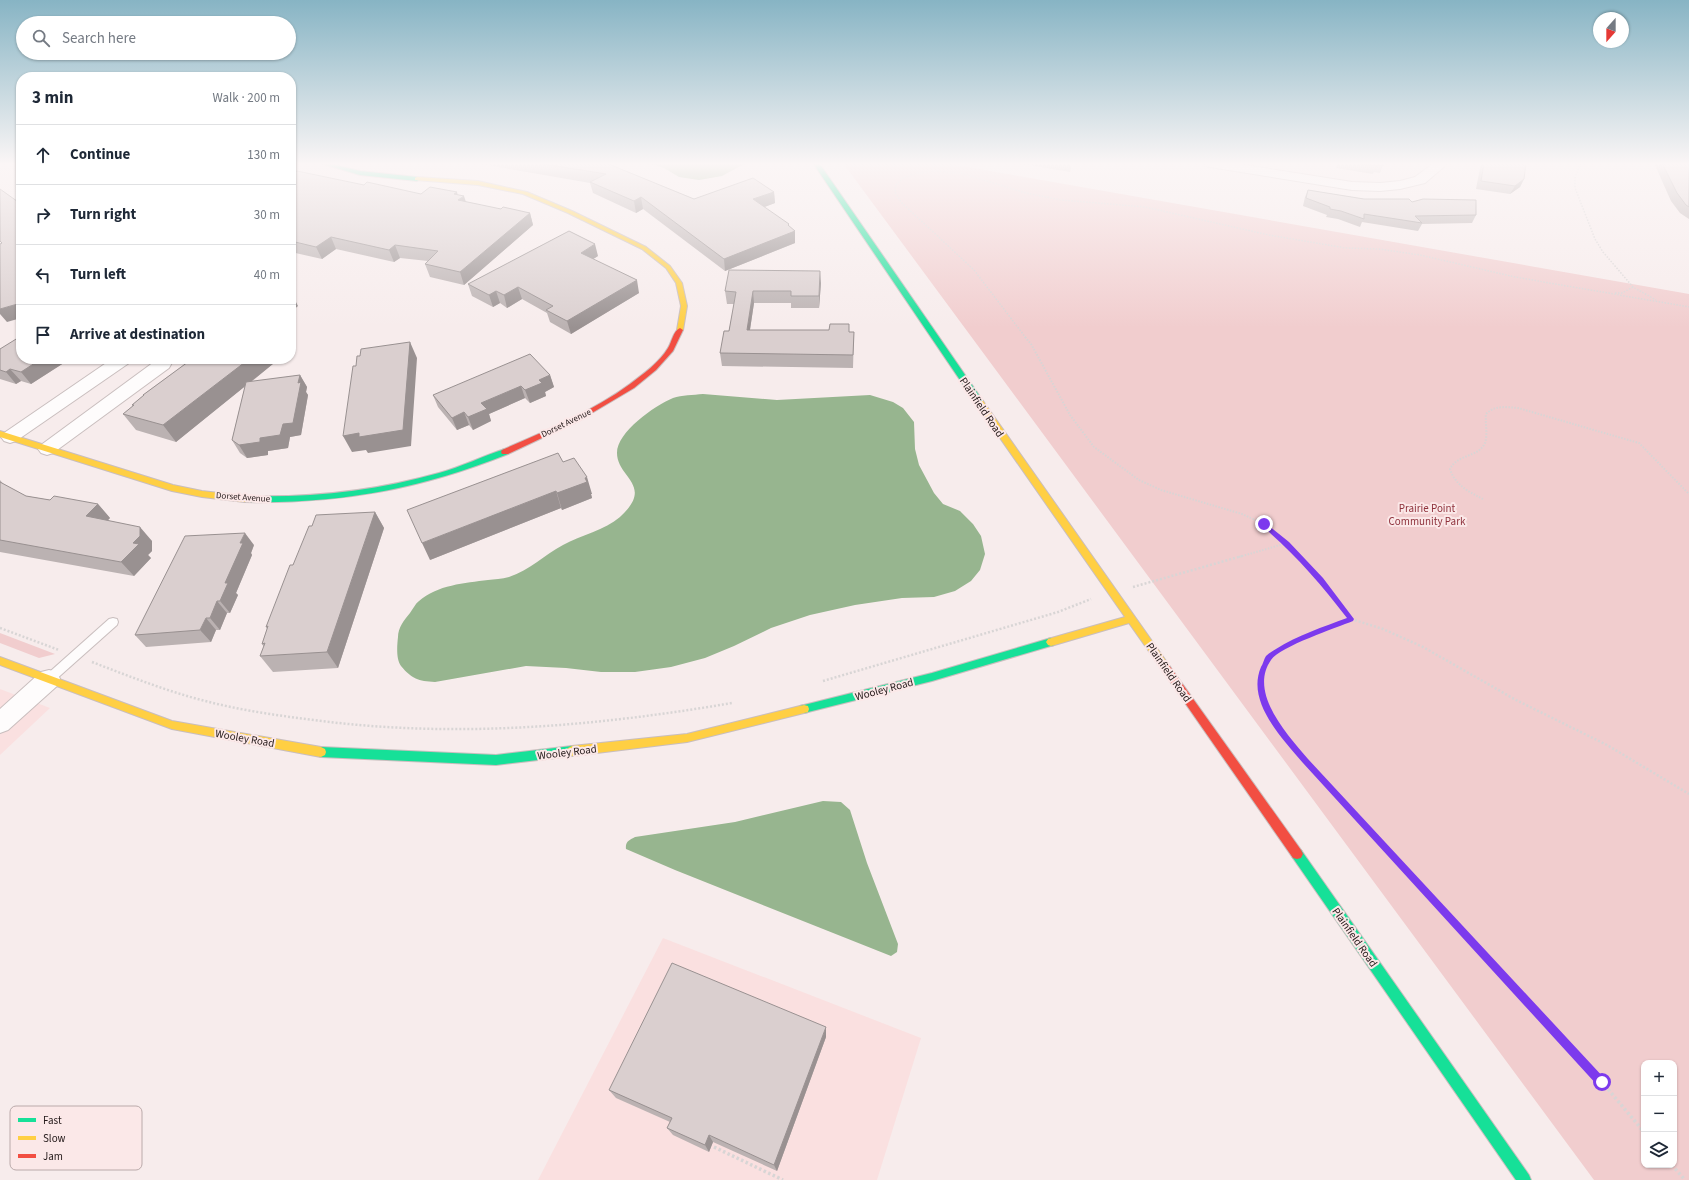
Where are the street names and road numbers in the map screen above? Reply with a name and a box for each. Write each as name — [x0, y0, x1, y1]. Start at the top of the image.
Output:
street label: Plainfield Road — [956, 374, 1007, 440]
street label: Dorset Avenue — [539, 405, 594, 441]
street label: Dorset Avenue — [215, 489, 271, 506]
street label: Plainfield Road — [1143, 640, 1195, 705]
street label: Wooley Road — [853, 674, 915, 704]
street label: Wooley Road — [214, 726, 276, 751]
street label: Wooley Road — [536, 741, 598, 764]
street label: Plainfield Road — [1329, 905, 1381, 970]

